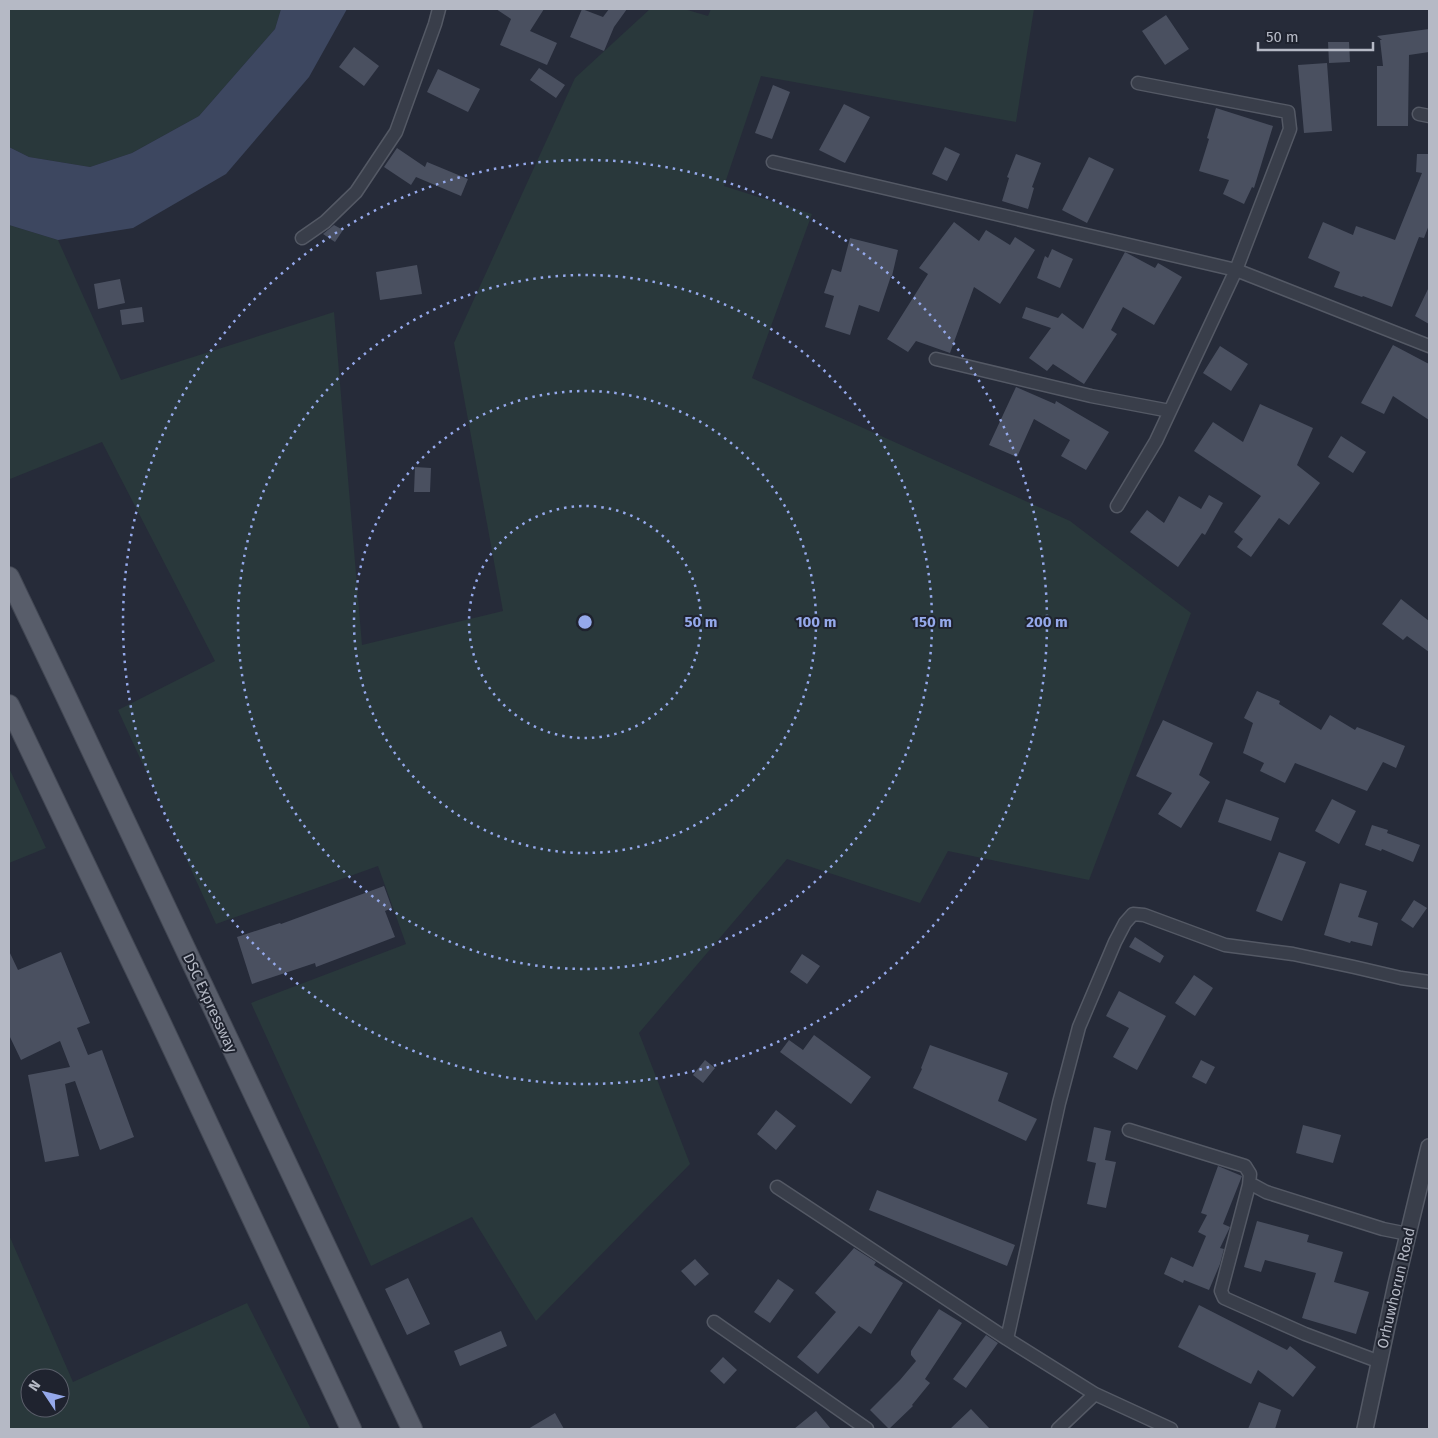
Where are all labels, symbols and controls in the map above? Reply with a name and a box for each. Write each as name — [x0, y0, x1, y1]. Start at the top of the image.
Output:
scale bar — [1258, 20, 1373, 52]
text: 50 m — [1266, 28, 1299, 46]
centre of rings — [576, 613, 594, 631]
text: 50 m — [684, 613, 718, 631]
text: 100 m — [796, 613, 836, 631]
text: 150 m — [912, 613, 952, 631]
text: 200 m — [1026, 613, 1068, 631]
street label: DSC Expressway — [179, 950, 241, 1056]
street label: Orhuwhorun Road — [1373, 1226, 1419, 1350]
north arrow — [20, 1368, 70, 1418]
text: N — [25, 1377, 44, 1395]

